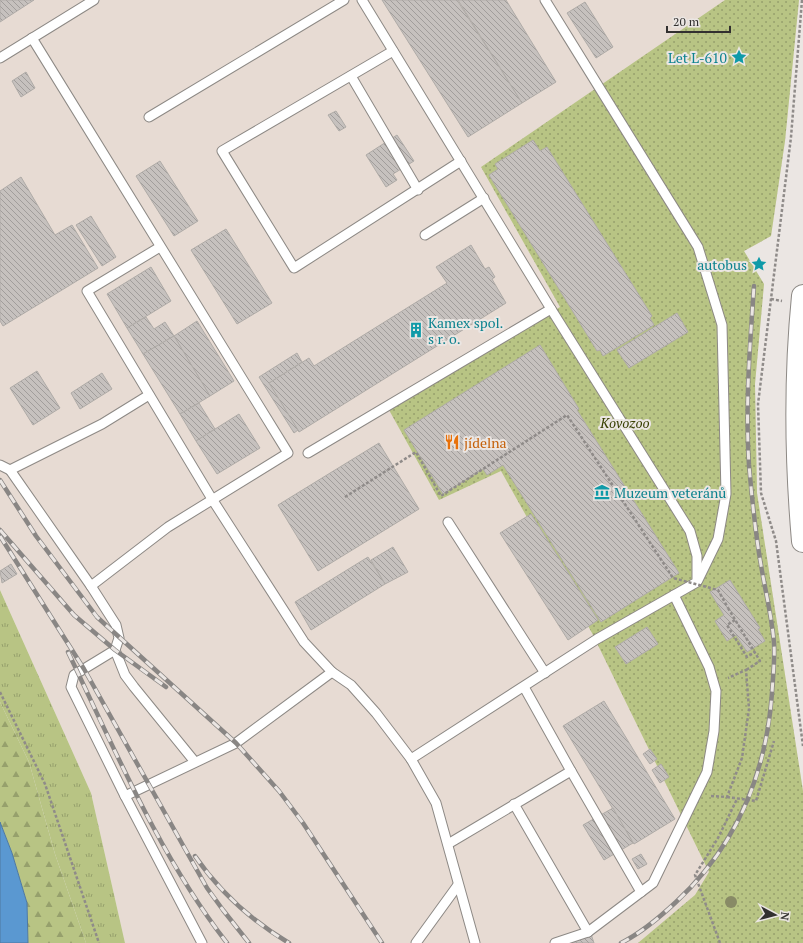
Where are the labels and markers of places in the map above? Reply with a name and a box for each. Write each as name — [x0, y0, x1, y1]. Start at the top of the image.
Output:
place label: Let L-610 — [668, 48, 727, 67]
place icon: Let L-610 — [730, 48, 748, 66]
place label: autobus — [697, 255, 747, 274]
place icon: autobus — [750, 255, 768, 273]
place label: Kamex spol. s r. o. — [428, 313, 504, 348]
building icon: Kamex spol. s r. o. — [407, 321, 425, 339]
restaurant icon: jídelna — [443, 433, 461, 451]
place label: jídelna — [464, 433, 507, 452]
museum icon: Muzeum veteránů — [593, 483, 611, 501]
place label: Muzeum veteránů — [614, 483, 726, 502]

